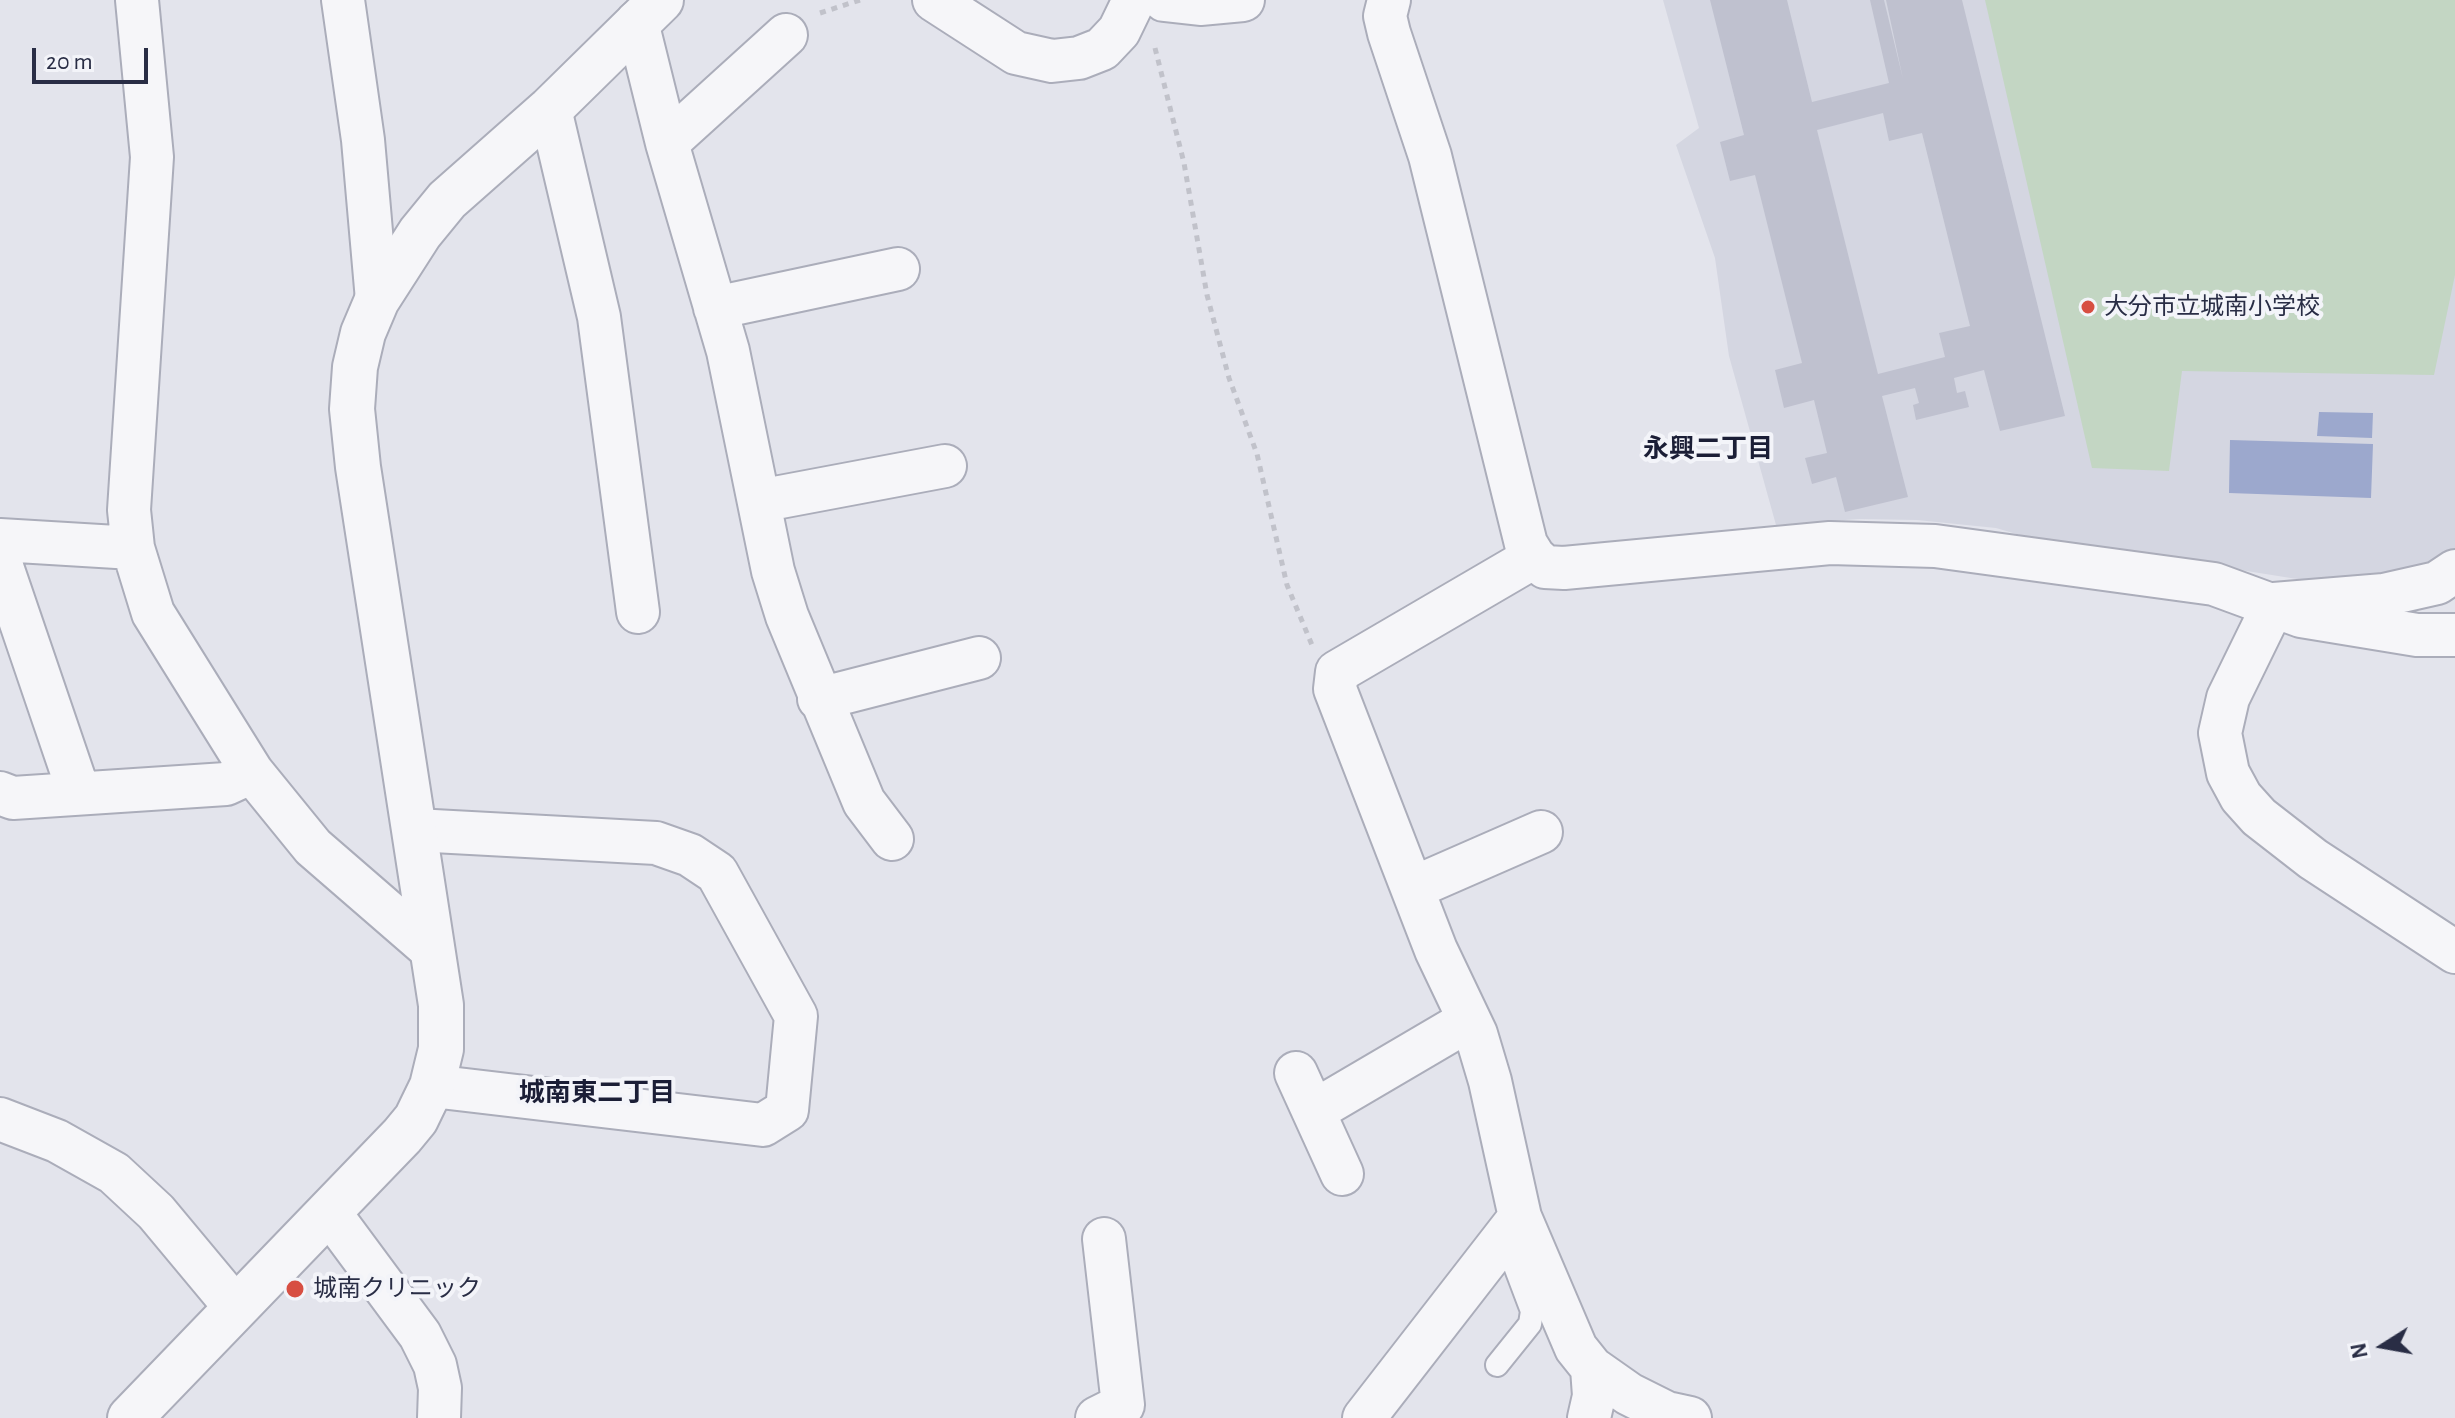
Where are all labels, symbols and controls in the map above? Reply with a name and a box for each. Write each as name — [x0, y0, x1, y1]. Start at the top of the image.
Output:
scale bar — [36, 32, 152, 82]
text: 20 m — [46, 50, 93, 74]
place label: 大分市立城南小学校 — [2104, 293, 2320, 321]
marker: 大分市立城南小学校 — [2079, 298, 2097, 316]
district label: 永興二丁目 — [1643, 433, 1773, 465]
district label: 城南東二丁目 — [519, 1077, 675, 1109]
place label: 城南クリニック — [313, 1275, 481, 1303]
marker: 城南クリニック — [284, 1278, 306, 1300]
north arrow — [2343, 1306, 2423, 1386]
text: N — [2347, 1341, 2372, 1360]

